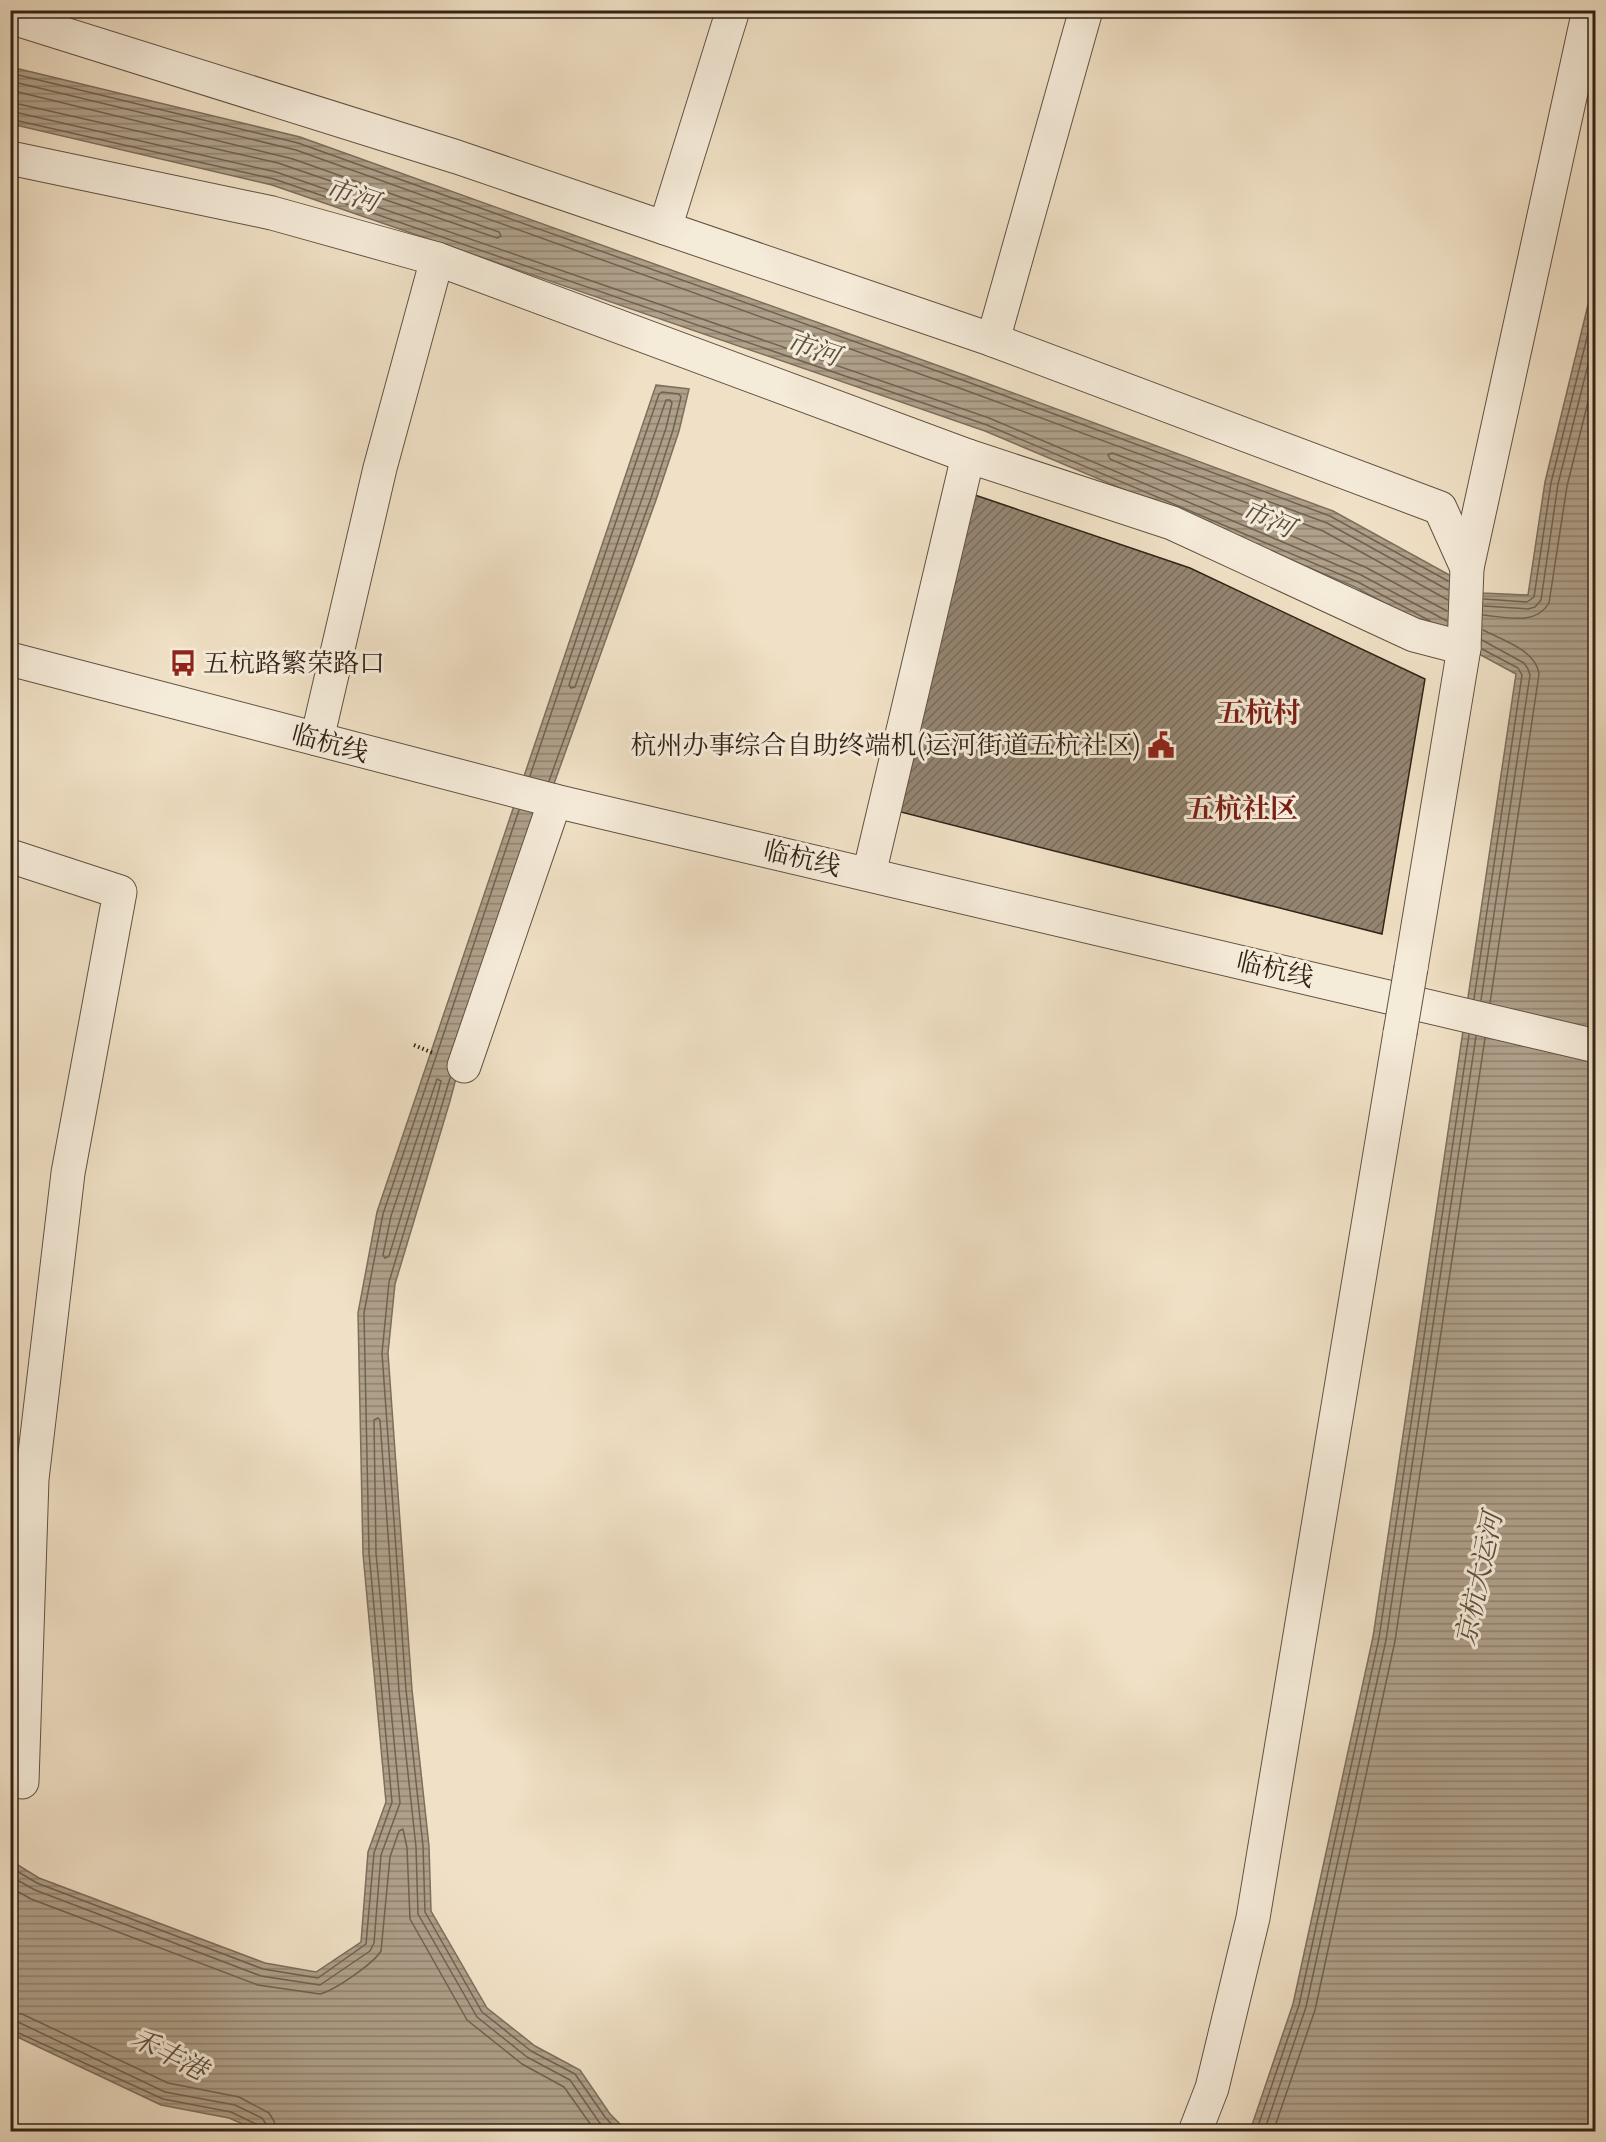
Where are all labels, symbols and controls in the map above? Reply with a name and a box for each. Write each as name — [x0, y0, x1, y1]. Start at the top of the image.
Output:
water label: 市河 — [320, 170, 388, 223]
water label: 市河 — [781, 324, 849, 377]
water label: 市河 — [1236, 492, 1304, 549]
place label: 五杭路繁荣路口 — [203, 646, 385, 681]
bus stop icon: 五杭路繁荣路口 — [168, 648, 198, 678]
district label: 五杭村 — [1217, 694, 1301, 732]
street label: 临杭线 — [288, 716, 372, 770]
place label: 杭州办事综合自助终端机(运河街道五杭社区) — [630, 728, 1141, 763]
public building icon: 杭州办事综合自助终端机(运河街道五杭社区) — [1146, 730, 1176, 760]
district label: 五杭社区 — [1186, 790, 1298, 828]
street label: 临杭线 — [760, 833, 844, 884]
street label: 临杭线 — [1233, 944, 1317, 995]
water label: 京杭大运河 — [1447, 1504, 1513, 1649]
water label: 禾丰港 — [124, 2020, 216, 2091]

